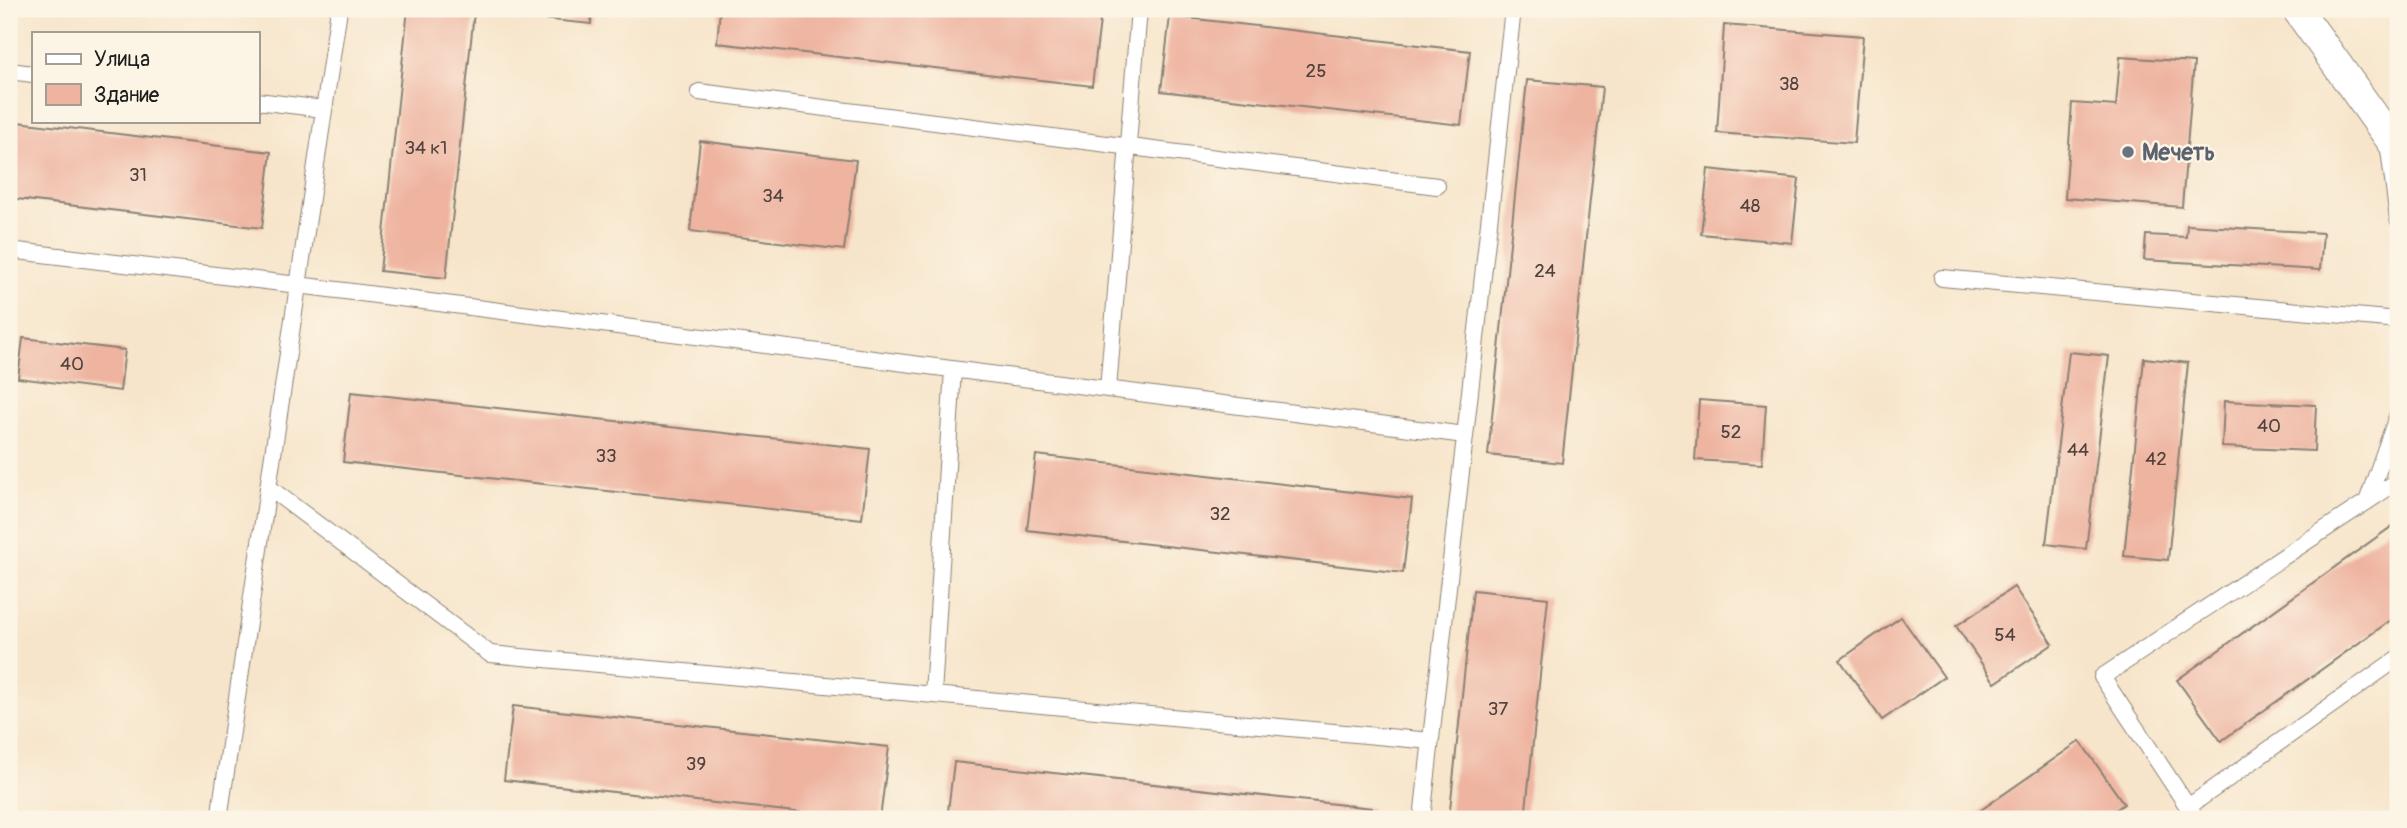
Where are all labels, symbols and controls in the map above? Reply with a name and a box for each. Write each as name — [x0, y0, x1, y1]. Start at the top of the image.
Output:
legend — [32, 32, 259, 122]
text: Улица — [94, 46, 150, 73]
house number: 25 — [1306, 59, 1326, 83]
house number: 38 — [1779, 72, 1799, 96]
text: Здание — [94, 82, 160, 109]
house number: 34 к1 — [405, 136, 447, 160]
place label: Мечеть — [2142, 138, 2215, 167]
marker: Мечеть — [2120, 144, 2136, 160]
house number: 31 — [129, 163, 147, 187]
house number: 34 — [762, 184, 784, 208]
house number: 48 — [1740, 194, 1760, 218]
house number: 24 — [1534, 259, 1556, 283]
house number: 40 — [60, 352, 84, 376]
house number: 40 — [2257, 414, 2281, 438]
house number: 52 — [1721, 420, 1741, 444]
house number: 44 — [2067, 438, 2089, 462]
house number: 33 — [595, 444, 617, 468]
house number: 42 — [2145, 447, 2167, 471]
house number: 32 — [1209, 502, 1231, 526]
house number: 54 — [1994, 623, 2016, 647]
house number: 37 — [1488, 697, 1508, 721]
house number: 39 — [686, 752, 706, 776]

